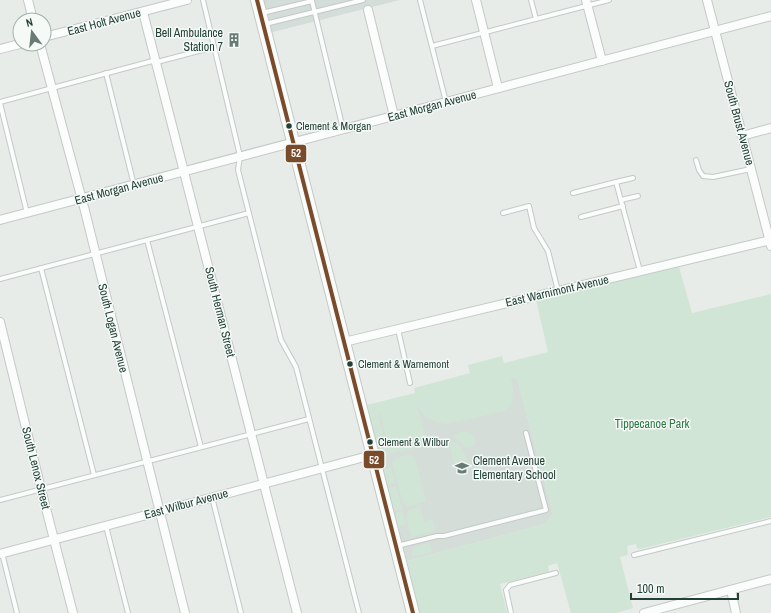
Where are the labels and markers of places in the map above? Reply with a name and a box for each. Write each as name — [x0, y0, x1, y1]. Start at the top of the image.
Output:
place label: Bell Ambulance Station 7 — [155, 25, 224, 55]
building icon: Bell Ambulance Station 7 — [226, 32, 242, 48]
place label: Clement & Morgan — [296, 119, 371, 133]
marker: Clement & Morgan — [284, 121, 294, 131]
place label: Clement & Warnemont — [358, 357, 449, 371]
marker: Clement & Warnemont — [345, 359, 355, 369]
place label: Clement & Wilbur — [378, 435, 449, 449]
marker: Clement & Wilbur — [365, 437, 375, 447]
place label: Clement Avenue Elementary School — [473, 453, 556, 483]
school or university icon: Clement Avenue Elementary School — [454, 460, 470, 476]

